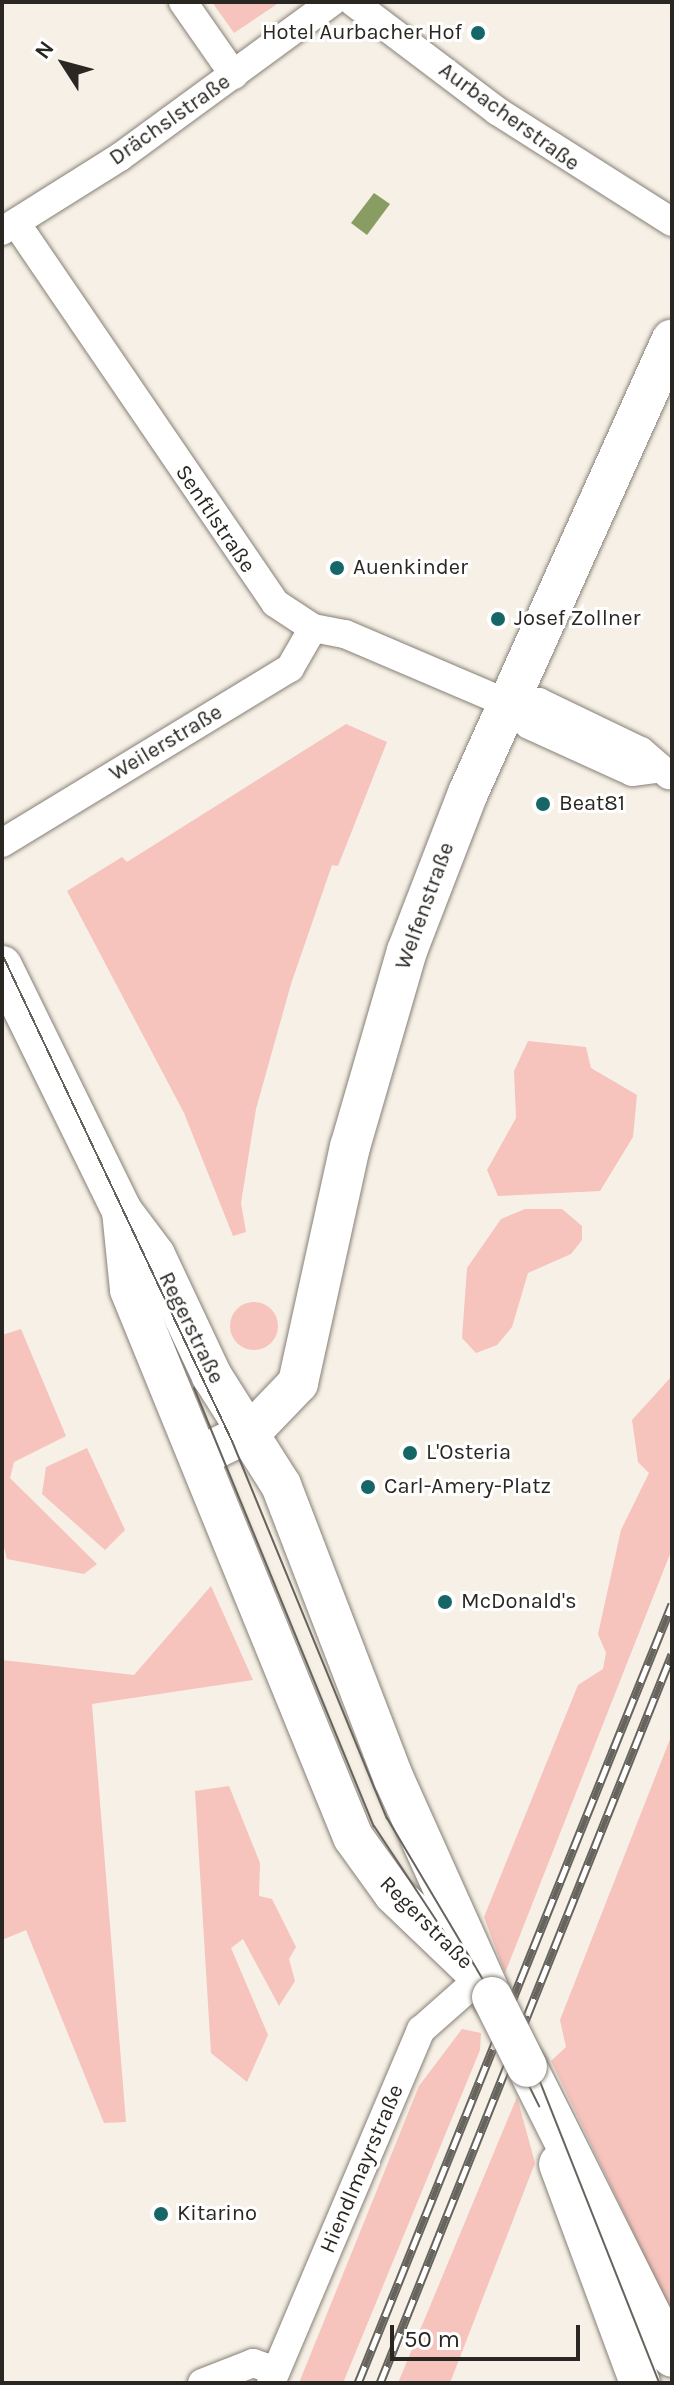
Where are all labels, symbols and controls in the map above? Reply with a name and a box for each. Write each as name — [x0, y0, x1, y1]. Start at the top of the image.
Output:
place label: Hotel Aurbacher Hof — [262, 20, 462, 46]
north arrow — [24, 24, 104, 104]
marker: Hotel Aurbacher Hof — [469, 24, 487, 42]
text: N — [29, 36, 60, 64]
street label: Aurbacherstraße — [433, 57, 585, 177]
street label: Drächslstraße — [104, 69, 236, 171]
street label: Senftlstraße — [169, 460, 261, 578]
place label: Auenkinder — [353, 555, 468, 581]
marker: Auenkinder — [328, 559, 346, 577]
place label: Josef Zollner — [514, 606, 640, 632]
marker: Josef Zollner — [489, 610, 507, 628]
street label: Weilerstraße — [105, 699, 227, 787]
place label: Beat81 — [559, 791, 625, 817]
marker: Beat81 — [534, 795, 552, 813]
street label: Welfenstraße — [390, 839, 460, 973]
street label: Regerstraße — [153, 1268, 229, 1388]
place label: L'Osteria — [426, 1440, 511, 1466]
marker: L'Osteria — [401, 1444, 419, 1462]
place label: Carl-Amery-Platz — [384, 1474, 551, 1500]
marker: Carl-Amery-Platz — [359, 1478, 377, 1496]
place label: McDonald's — [461, 1589, 577, 1615]
marker: McDonald's — [436, 1593, 454, 1611]
street label: Regerstraße — [374, 1871, 478, 1975]
street label: Hiendlmayrstraße — [315, 2081, 409, 2257]
place label: Kitarino — [177, 2201, 257, 2227]
marker: Kitarino — [152, 2205, 170, 2223]
scale bar — [394, 2309, 584, 2359]
text: 50 m — [404, 2325, 460, 2353]

